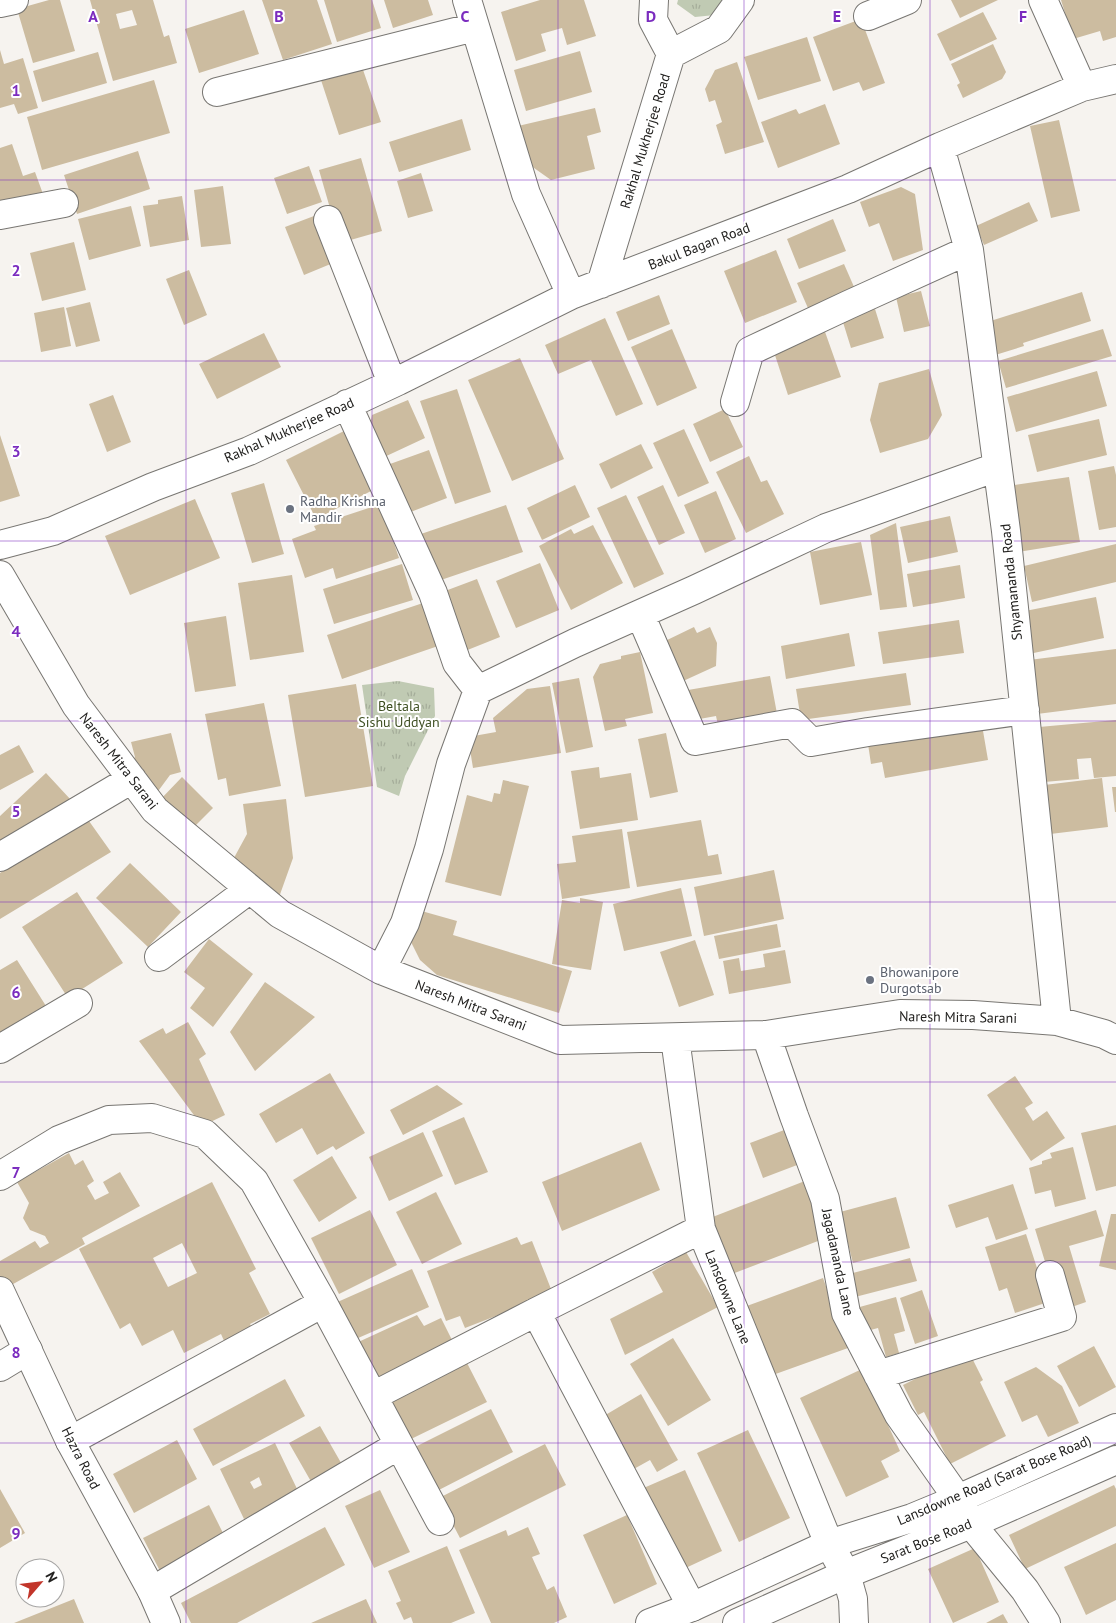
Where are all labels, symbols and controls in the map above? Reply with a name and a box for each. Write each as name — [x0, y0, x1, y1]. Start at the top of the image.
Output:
text: A — [88, 6, 98, 26]
text: B — [274, 6, 284, 26]
text: C — [461, 6, 470, 26]
text: D — [646, 6, 656, 26]
text: E — [833, 6, 841, 26]
text: F — [1019, 6, 1027, 26]
street label: Rakhal Mukherjee Road — [616, 71, 674, 211]
text: 1 — [11, 80, 21, 100]
street label: Bakul Bagan Road — [645, 218, 753, 274]
text: 2 — [11, 260, 21, 280]
street label: Rakhal Mukherjee Road — [221, 393, 357, 467]
text: 3 — [11, 441, 21, 461]
place label: Radha Krishna Mandir — [300, 492, 386, 526]
marker: Radha Krishna Mandir — [284, 503, 296, 515]
street label: Shyamananda Road — [996, 523, 1026, 641]
text: 4 — [11, 621, 21, 641]
park label: Beltala Sishu Uddyan — [358, 697, 440, 731]
street label: Naresh Mitra Sarani — [76, 709, 162, 813]
text: 5 — [11, 801, 21, 821]
place label: Bhowanipore Durgotsab — [880, 963, 959, 997]
marker: Bhowanipore Durgotsab — [864, 974, 876, 986]
street label: Naresh Mitra Sarani — [413, 975, 529, 1035]
text: 6 — [11, 982, 21, 1002]
street label: Naresh Mitra Sarani — [899, 1007, 1017, 1027]
text: 7 — [11, 1162, 21, 1182]
street label: Jagadananda Lane — [818, 1206, 858, 1317]
street label: Lansdowne Lane — [701, 1247, 755, 1347]
text: 8 — [11, 1342, 21, 1362]
street label: Hazra Road — [58, 1424, 104, 1492]
street label: Lansdowne Road (Sarat Bose Road) — [894, 1431, 1094, 1529]
street label: Sarat Bose Road — [878, 1515, 974, 1567]
text: 9 — [11, 1523, 21, 1543]
north arrow — [15, 1558, 65, 1608]
text: N — [41, 1569, 62, 1585]

